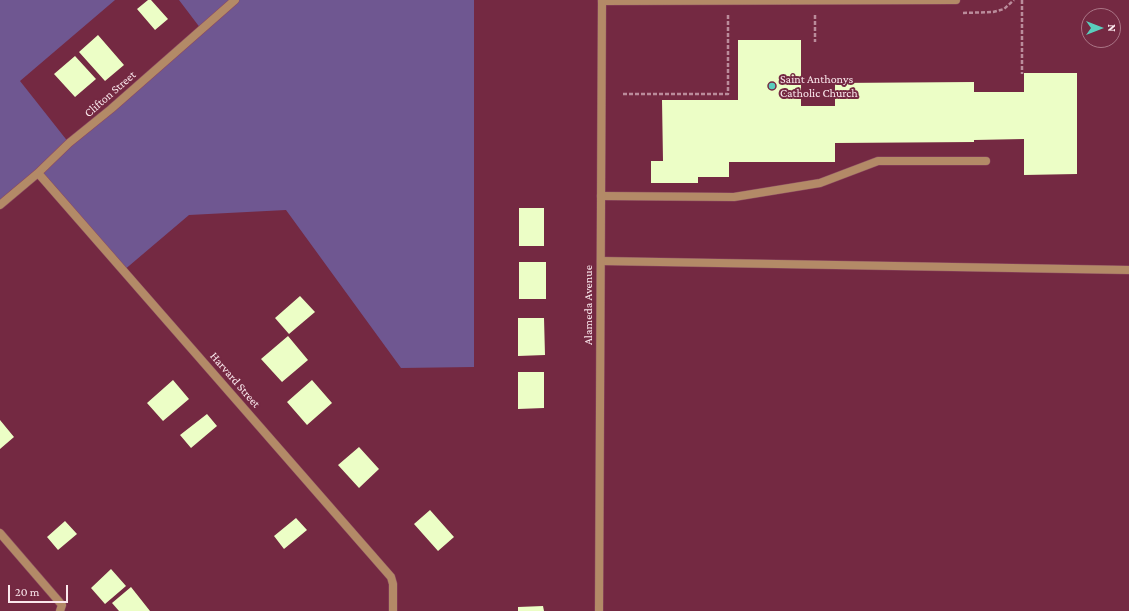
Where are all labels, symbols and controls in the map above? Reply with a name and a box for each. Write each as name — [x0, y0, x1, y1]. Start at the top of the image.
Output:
north arrow — [1081, 8, 1121, 48]
text: N — [1106, 24, 1118, 32]
street label: Clifton Street — [81, 68, 139, 120]
place label: Saint Anthonys Catholic Church — [780, 72, 858, 100]
marker: Saint Anthonys Catholic Church — [767, 81, 777, 91]
street label: Alameda Avenue — [581, 265, 595, 345]
street label: Harvard Street — [207, 349, 263, 411]
scale bar — [10, 577, 70, 603]
text: 20 m — [15, 585, 39, 599]

